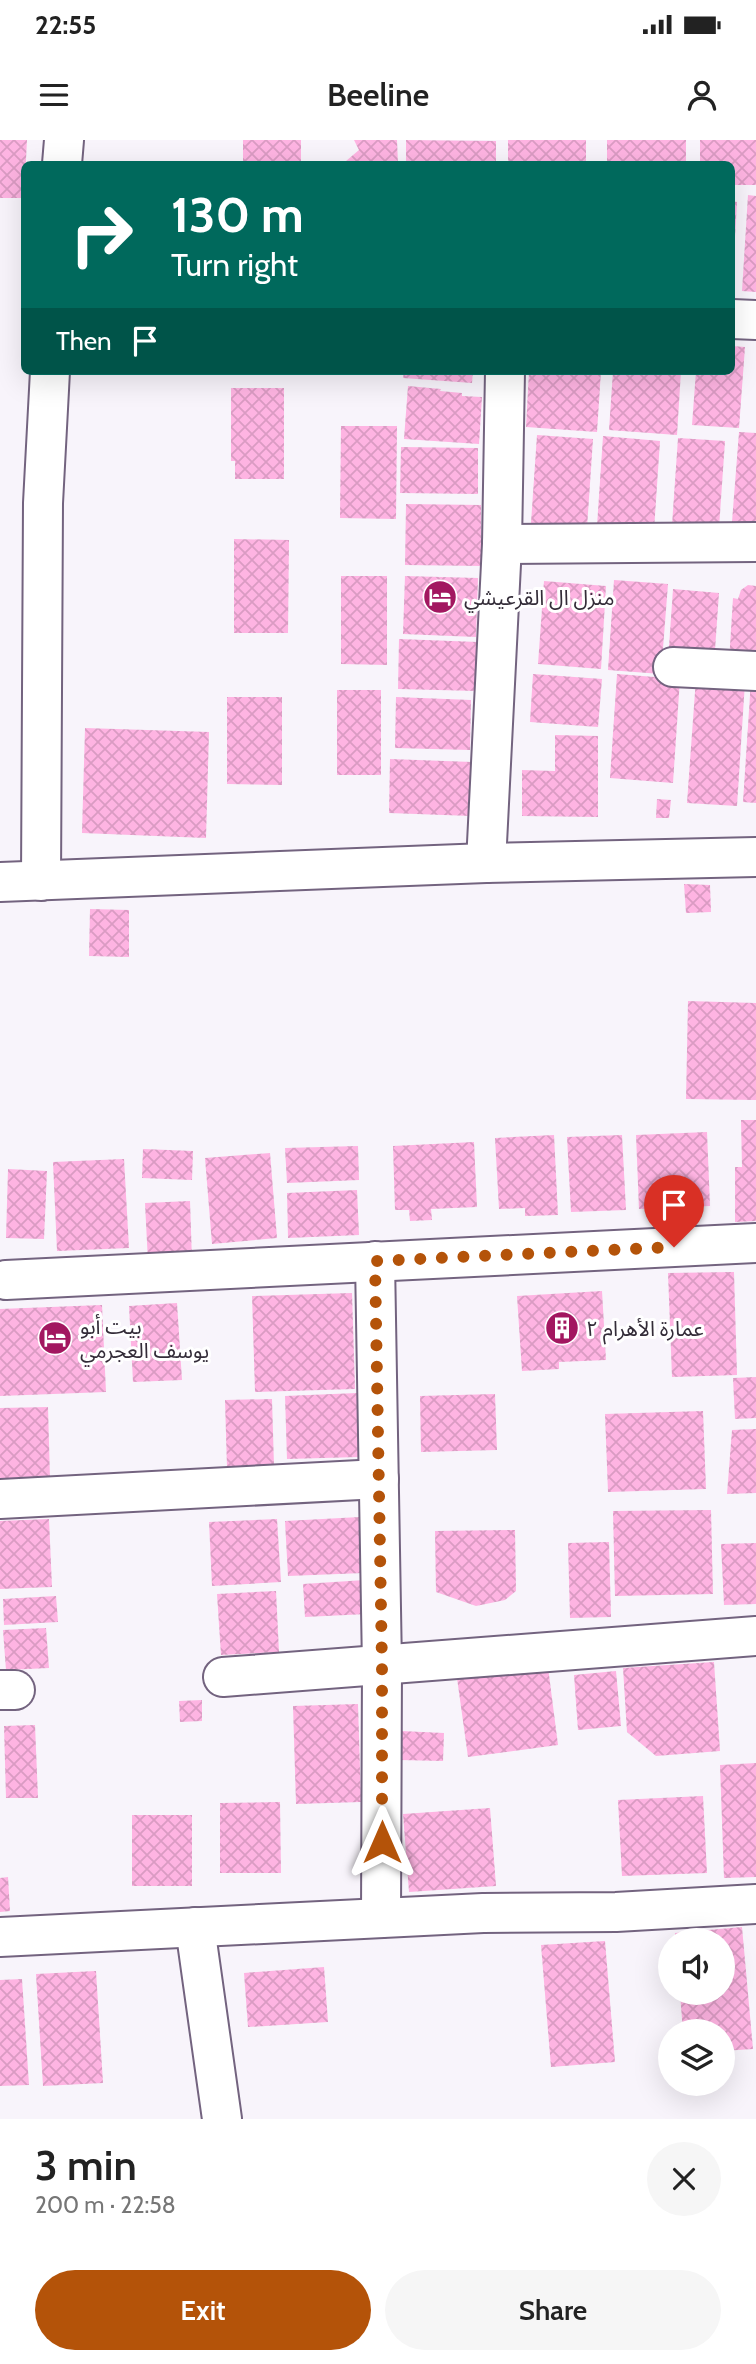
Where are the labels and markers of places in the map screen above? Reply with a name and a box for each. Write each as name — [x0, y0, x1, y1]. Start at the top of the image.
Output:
hotel icon: منزل ال القرعيشي — [421, 578, 459, 616]
place label: منزل ال القرعيشي — [464, 585, 615, 613]
pin — [644, 1175, 704, 1247]
building icon: عمارة الأهرام ٢ — [543, 1309, 581, 1347]
place label: بيت أبو يوسف العجرمي — [80, 1314, 209, 1366]
place label: عمارة الأهرام ٢ — [586, 1316, 704, 1345]
hotel icon: بيت أبو يوسف العجرمي — [36, 1319, 74, 1357]

